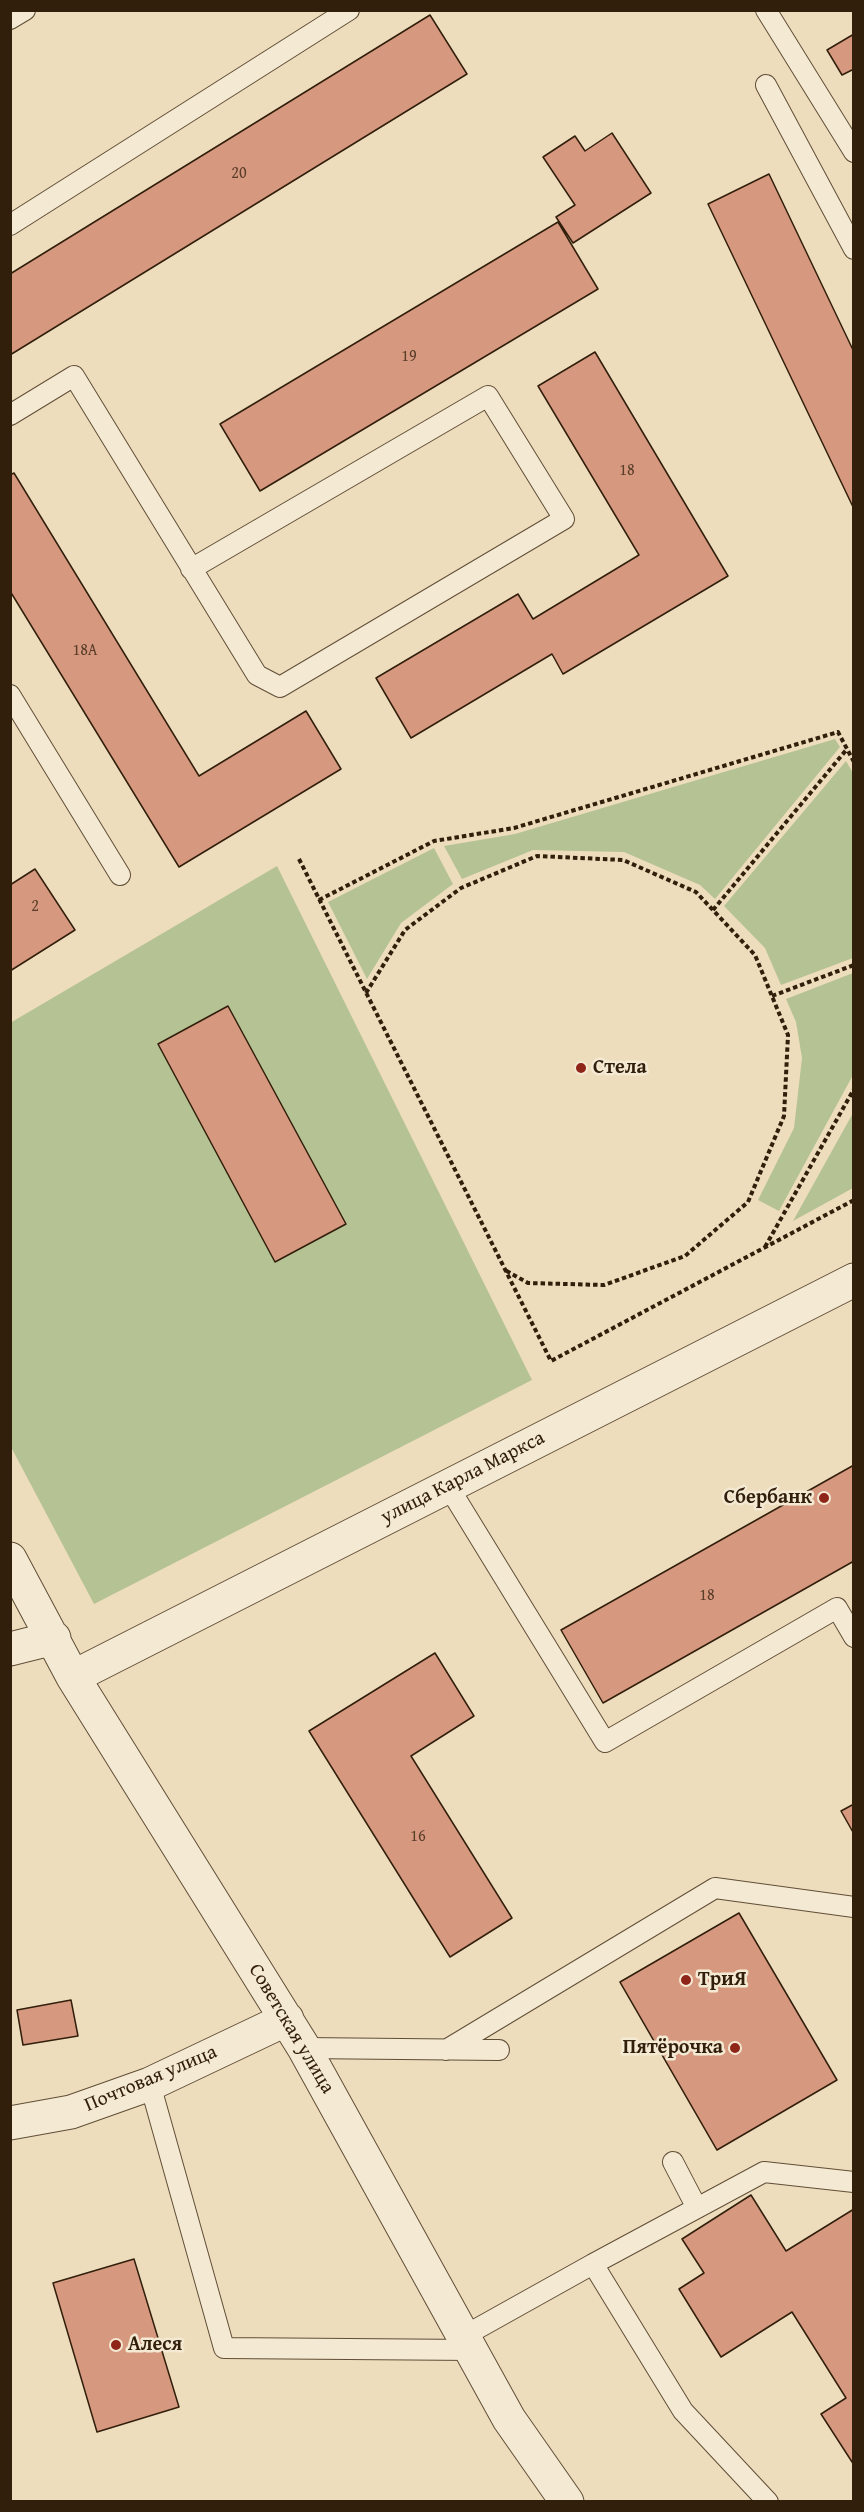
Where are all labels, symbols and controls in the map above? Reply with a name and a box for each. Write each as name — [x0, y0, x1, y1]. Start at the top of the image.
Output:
house number: 20 — [231, 164, 247, 184]
house number: 19 — [401, 347, 417, 367]
house number: 18 — [619, 461, 635, 481]
house number: 18А — [72, 641, 98, 661]
house number: 2 — [31, 897, 39, 917]
place label: Стела — [593, 1056, 647, 1080]
marker: Стела — [574, 1061, 588, 1075]
street label: улица Карла Маркса — [377, 1426, 549, 1530]
place label: Сбербанк — [724, 1486, 812, 1510]
marker: Сбербанк — [817, 1491, 831, 1505]
house number: 18 — [699, 1586, 715, 1606]
house number: 16 — [410, 1827, 426, 1847]
street label: Советская улица — [243, 1960, 339, 2098]
place label: ТриЯ — [698, 1968, 746, 1992]
marker: ТриЯ — [679, 1973, 693, 1987]
place label: Пятёрочка — [623, 2036, 723, 2060]
street label: Почтовая улица — [81, 2040, 221, 2118]
marker: Пятёрочка — [728, 2041, 742, 2055]
place label: Алеся — [128, 2333, 182, 2357]
marker: Алеся — [109, 2338, 123, 2352]

